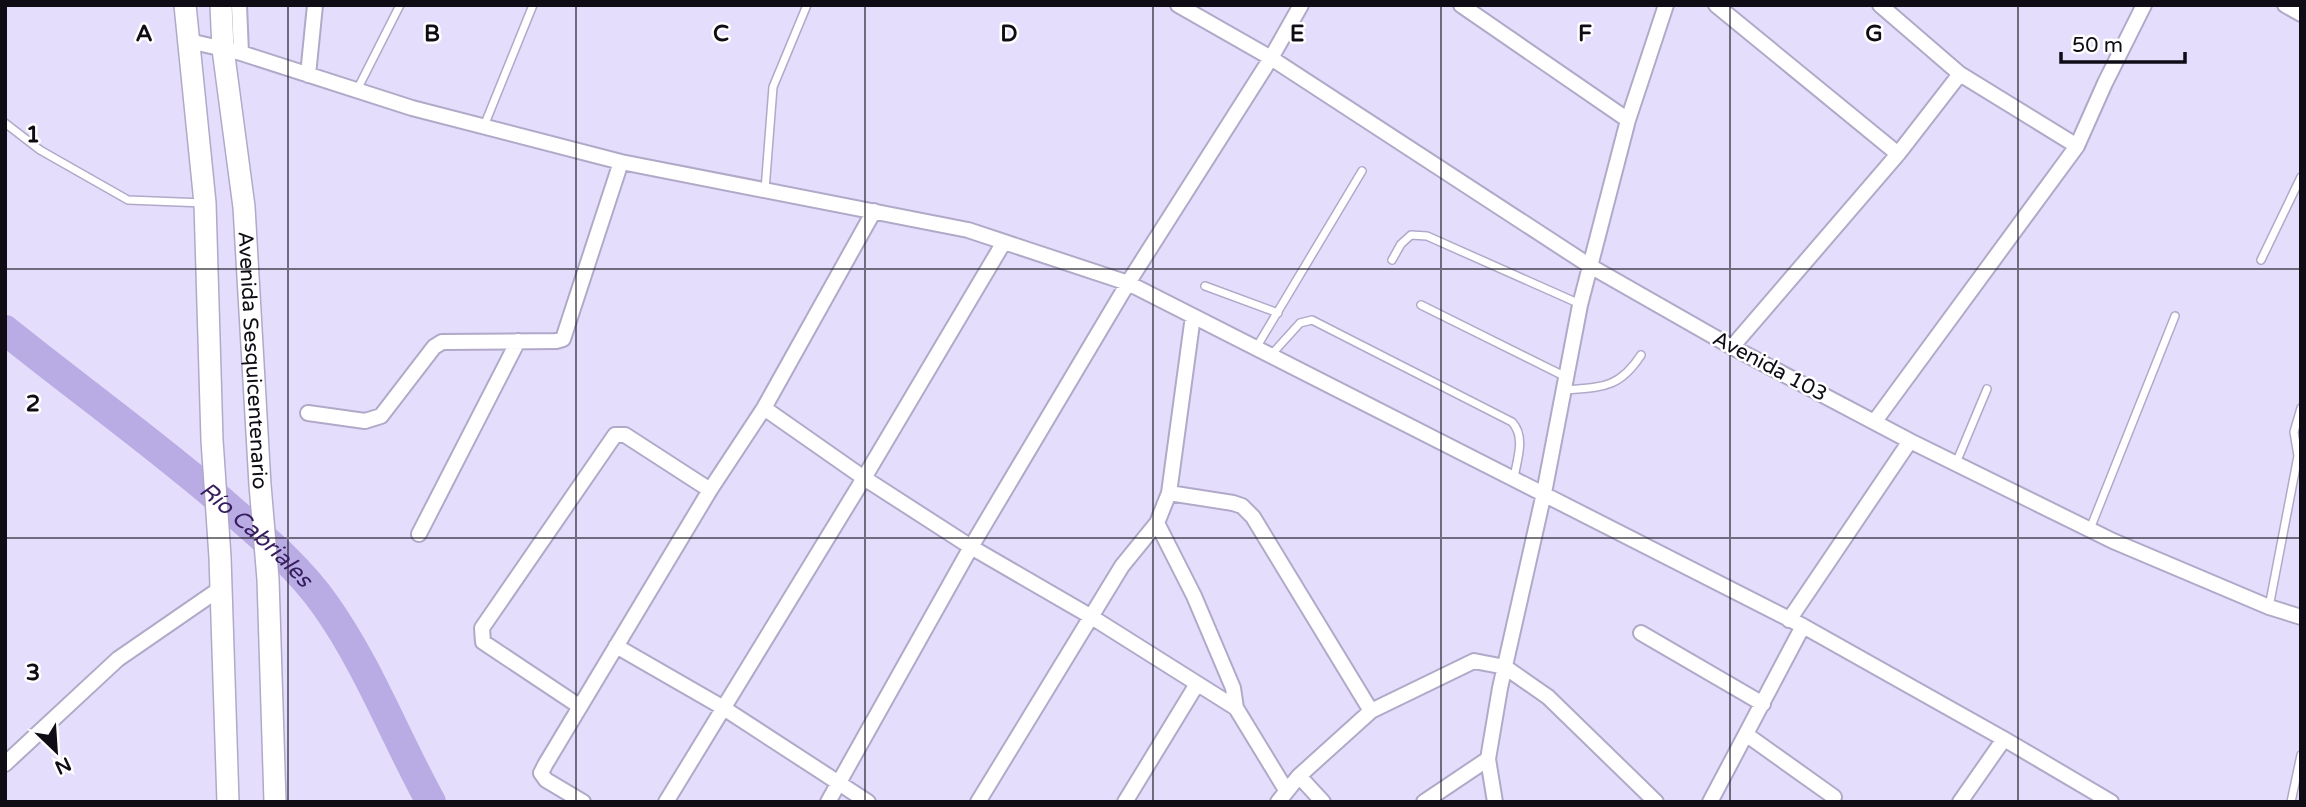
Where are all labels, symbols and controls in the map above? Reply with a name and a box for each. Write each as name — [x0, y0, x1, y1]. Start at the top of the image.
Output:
text: A — [135, 20, 153, 48]
text: B — [424, 20, 440, 48]
text: C — [713, 20, 729, 48]
text: D — [1000, 20, 1018, 48]
text: E — [1290, 20, 1304, 48]
text: F — [1578, 20, 1592, 48]
text: G — [1865, 20, 1883, 48]
scale bar — [2061, 21, 2185, 65]
text: 50 m — [2072, 33, 2123, 58]
text: 1 — [26, 121, 40, 149]
street label: Avenida Sesquicentenario — [232, 231, 272, 490]
street label: Avenida 103 — [1708, 326, 1831, 407]
text: 2 — [26, 390, 40, 418]
water label: Río Cabriales — [194, 476, 319, 595]
text: 3 — [26, 659, 40, 687]
north arrow — [21, 716, 91, 786]
text: N — [51, 752, 74, 779]

